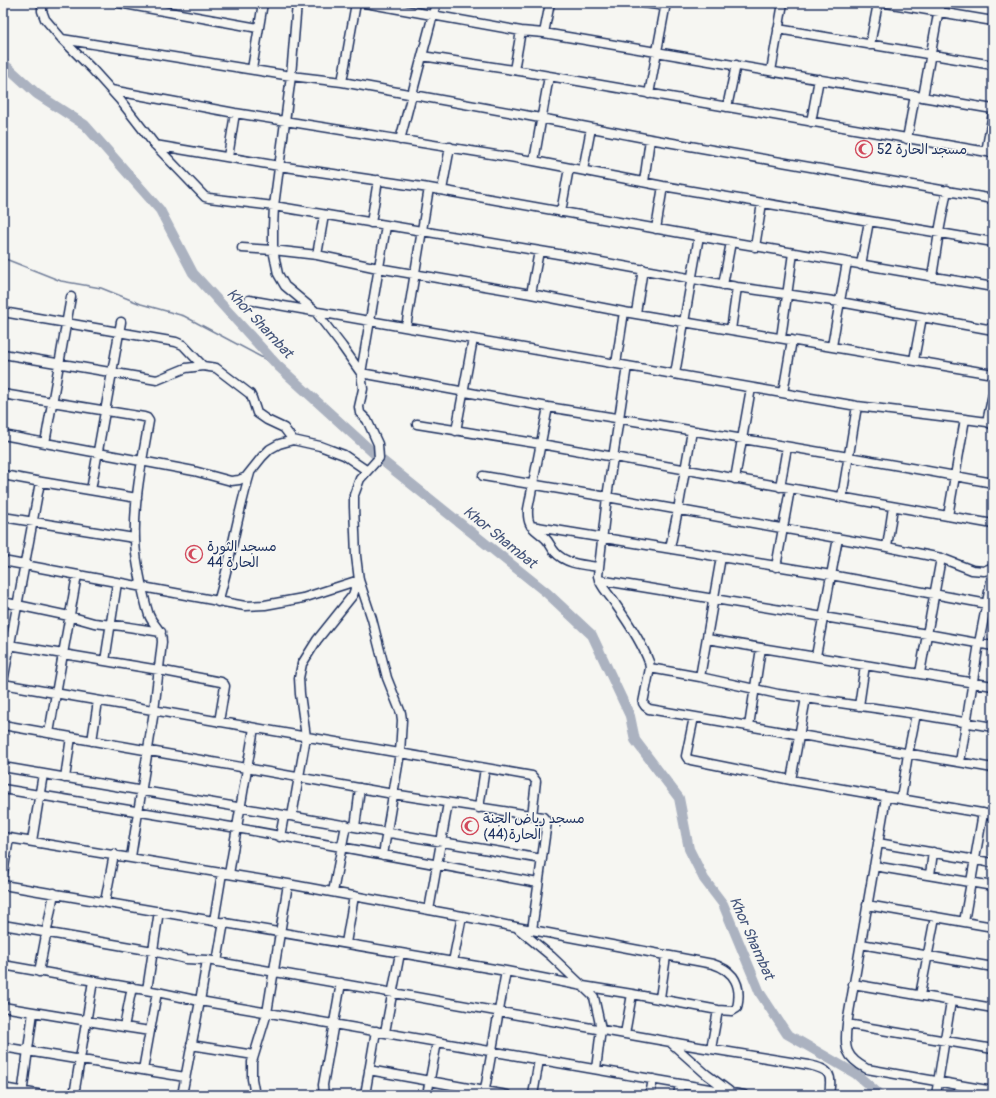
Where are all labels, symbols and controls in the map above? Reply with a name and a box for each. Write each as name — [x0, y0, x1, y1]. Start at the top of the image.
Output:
mosque icon: مسجد الحارة 52 — [854, 139, 874, 159]
place label: مسجد الحارة 52 — [877, 141, 967, 158]
water label: Khor Shambat — [222, 284, 298, 364]
water label: Khor Shambat — [459, 502, 542, 574]
place label: مسجد الثورة الحارة 44 — [207, 538, 277, 571]
mosque icon: مسجد الثورة الحارة 44 — [184, 544, 204, 564]
place label: مسجد رياض الجنة الحارة(44) — [483, 810, 585, 843]
mosque icon: مسجد رياض الجنة الحارة(44) — [460, 816, 480, 836]
water label: Khor Shambat — [725, 894, 779, 984]

